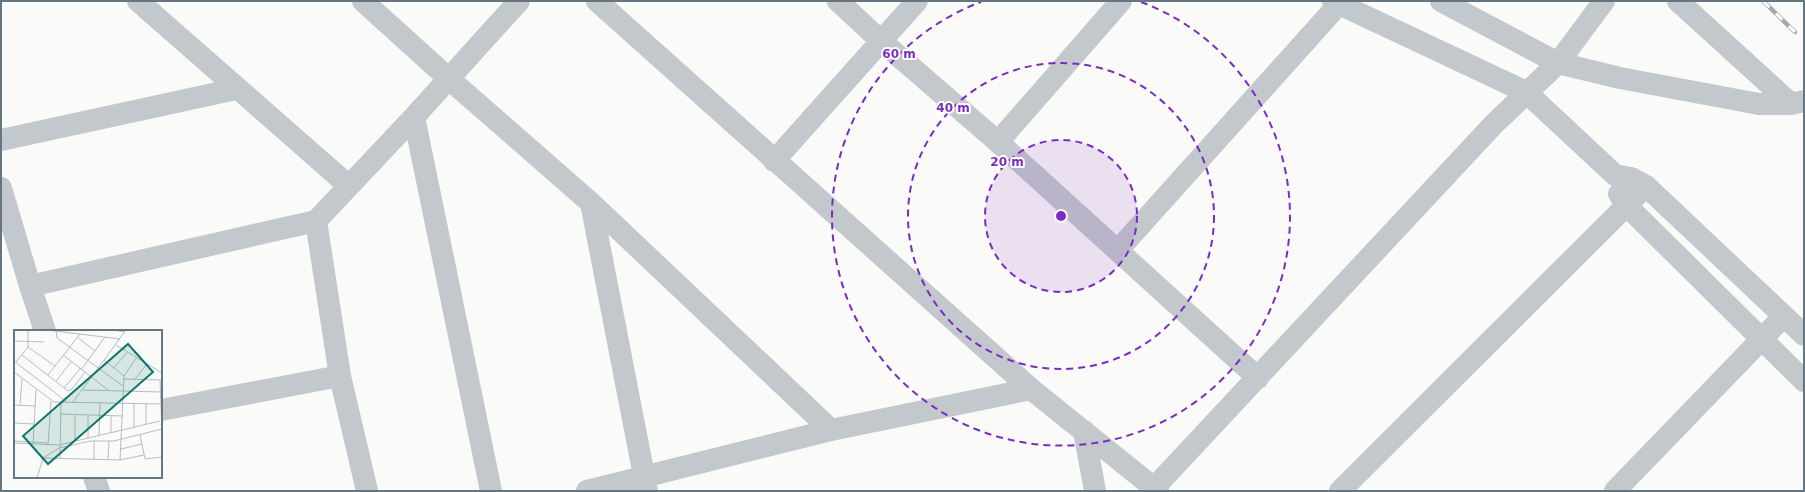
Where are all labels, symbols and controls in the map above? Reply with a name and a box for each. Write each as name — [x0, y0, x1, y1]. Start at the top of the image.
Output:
text: 60 m — [882, 47, 916, 61]
text: 40 m — [936, 101, 970, 115]
text: 20 m — [990, 155, 1024, 169]
centre of rings — [1054, 209, 1068, 223]
inset map — [14, 330, 162, 478]

